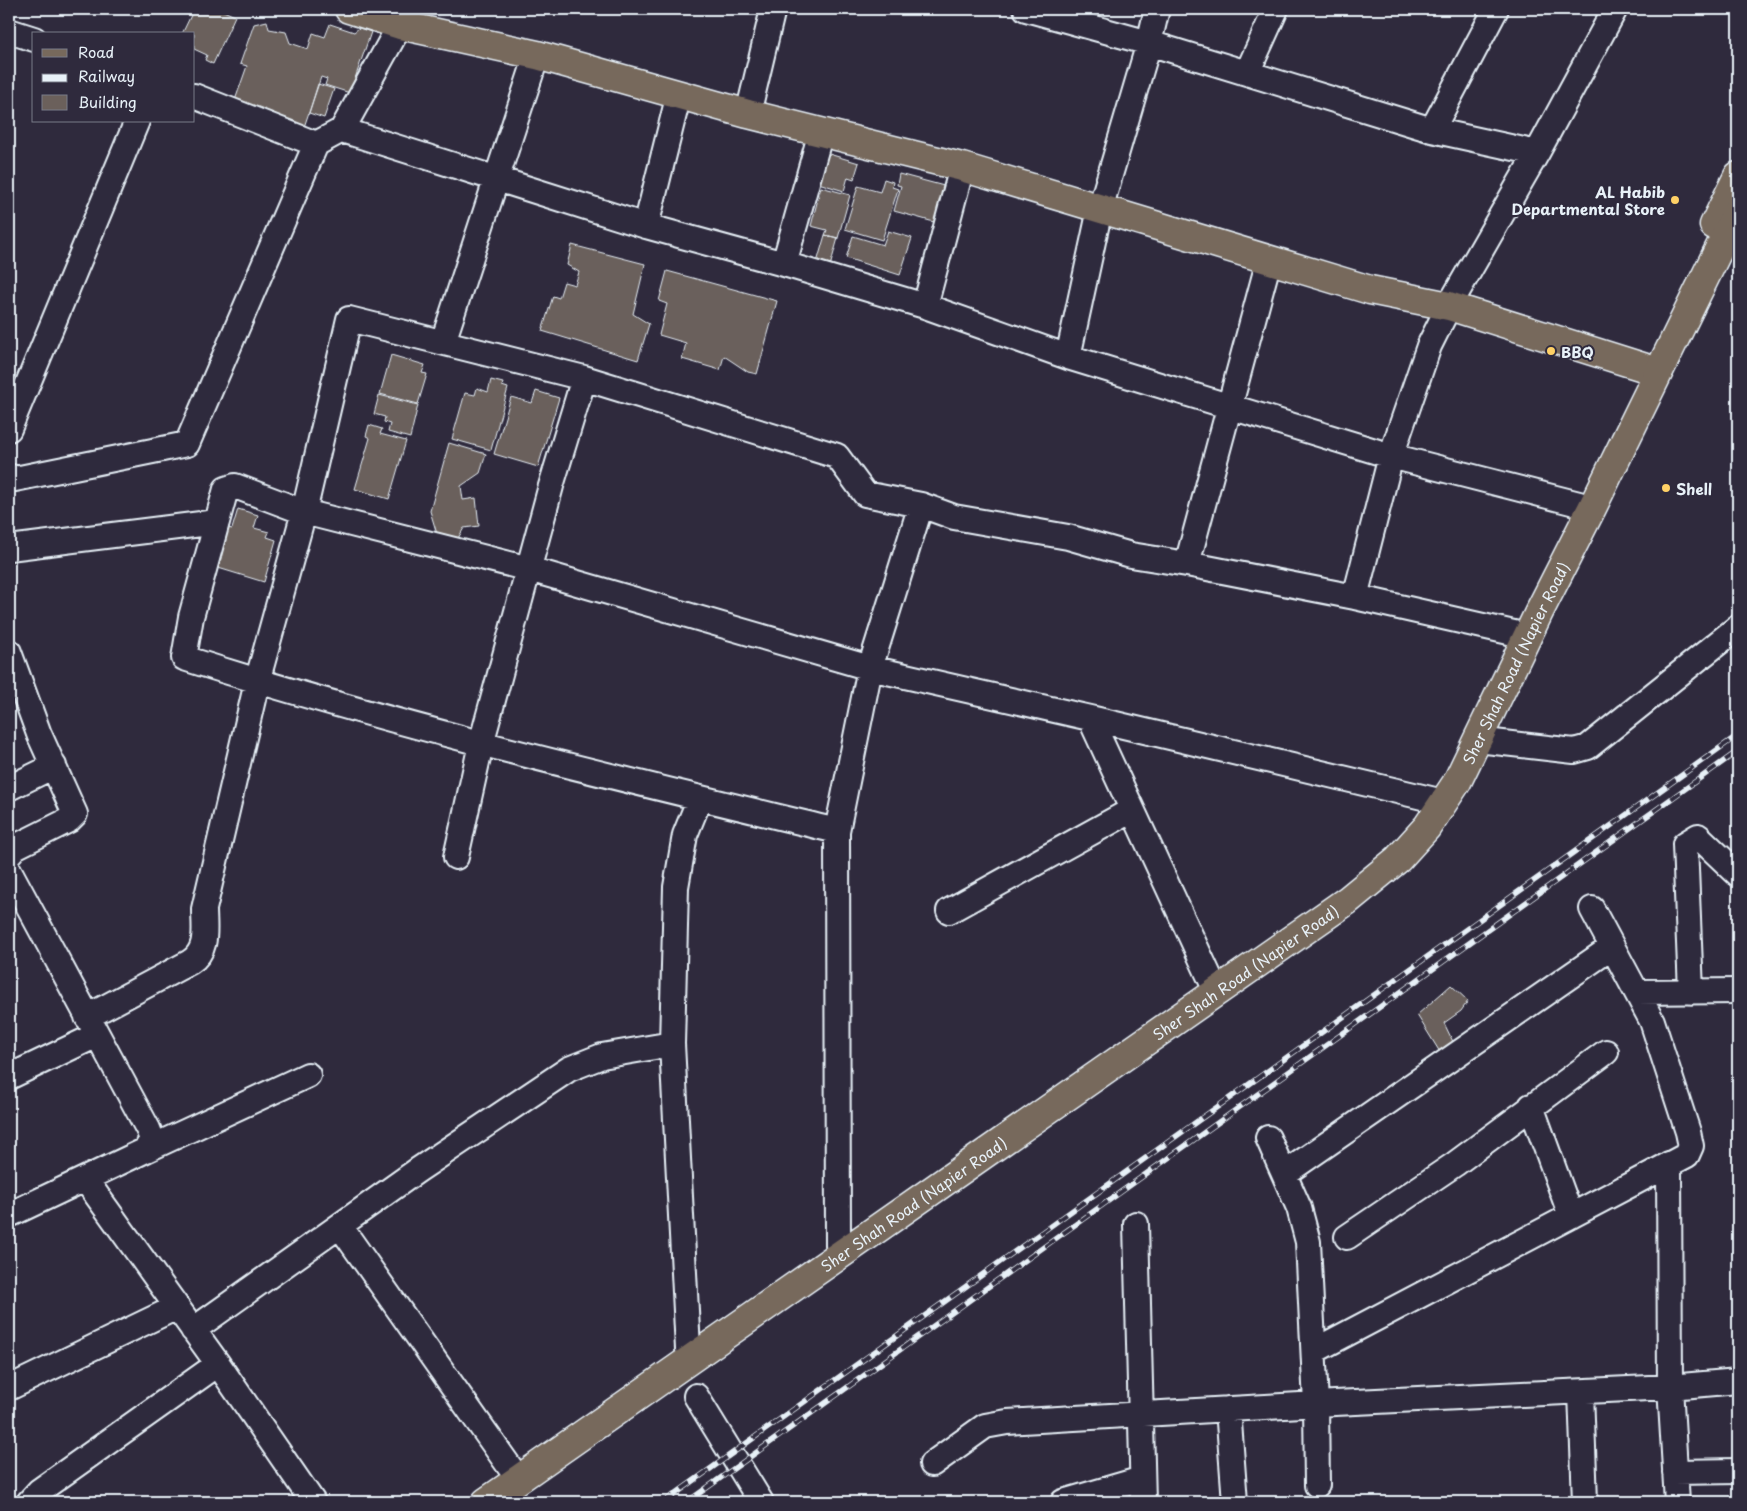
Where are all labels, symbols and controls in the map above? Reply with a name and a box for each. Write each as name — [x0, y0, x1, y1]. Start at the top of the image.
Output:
legend — [32, 32, 195, 122]
text: Road — [78, 40, 114, 63]
text: Railway — [78, 64, 135, 87]
text: Building — [78, 90, 137, 113]
place label: AL Habib Departmental Store — [1512, 180, 1665, 220]
marker: AL Habib Departmental Store — [1669, 194, 1681, 206]
place label: BBQ — [1561, 340, 1594, 363]
marker: BBQ — [1545, 345, 1557, 357]
place label: Shell — [1676, 477, 1712, 500]
marker: Shell — [1660, 482, 1672, 494]
street label: Sher Shah Road (Napier Road) — [1456, 558, 1574, 768]
street label: Sher Shah Road (Napier Road) — [1147, 899, 1343, 1045]
street label: Sher Shah Road (Napier Road) — [815, 1131, 1011, 1277]

